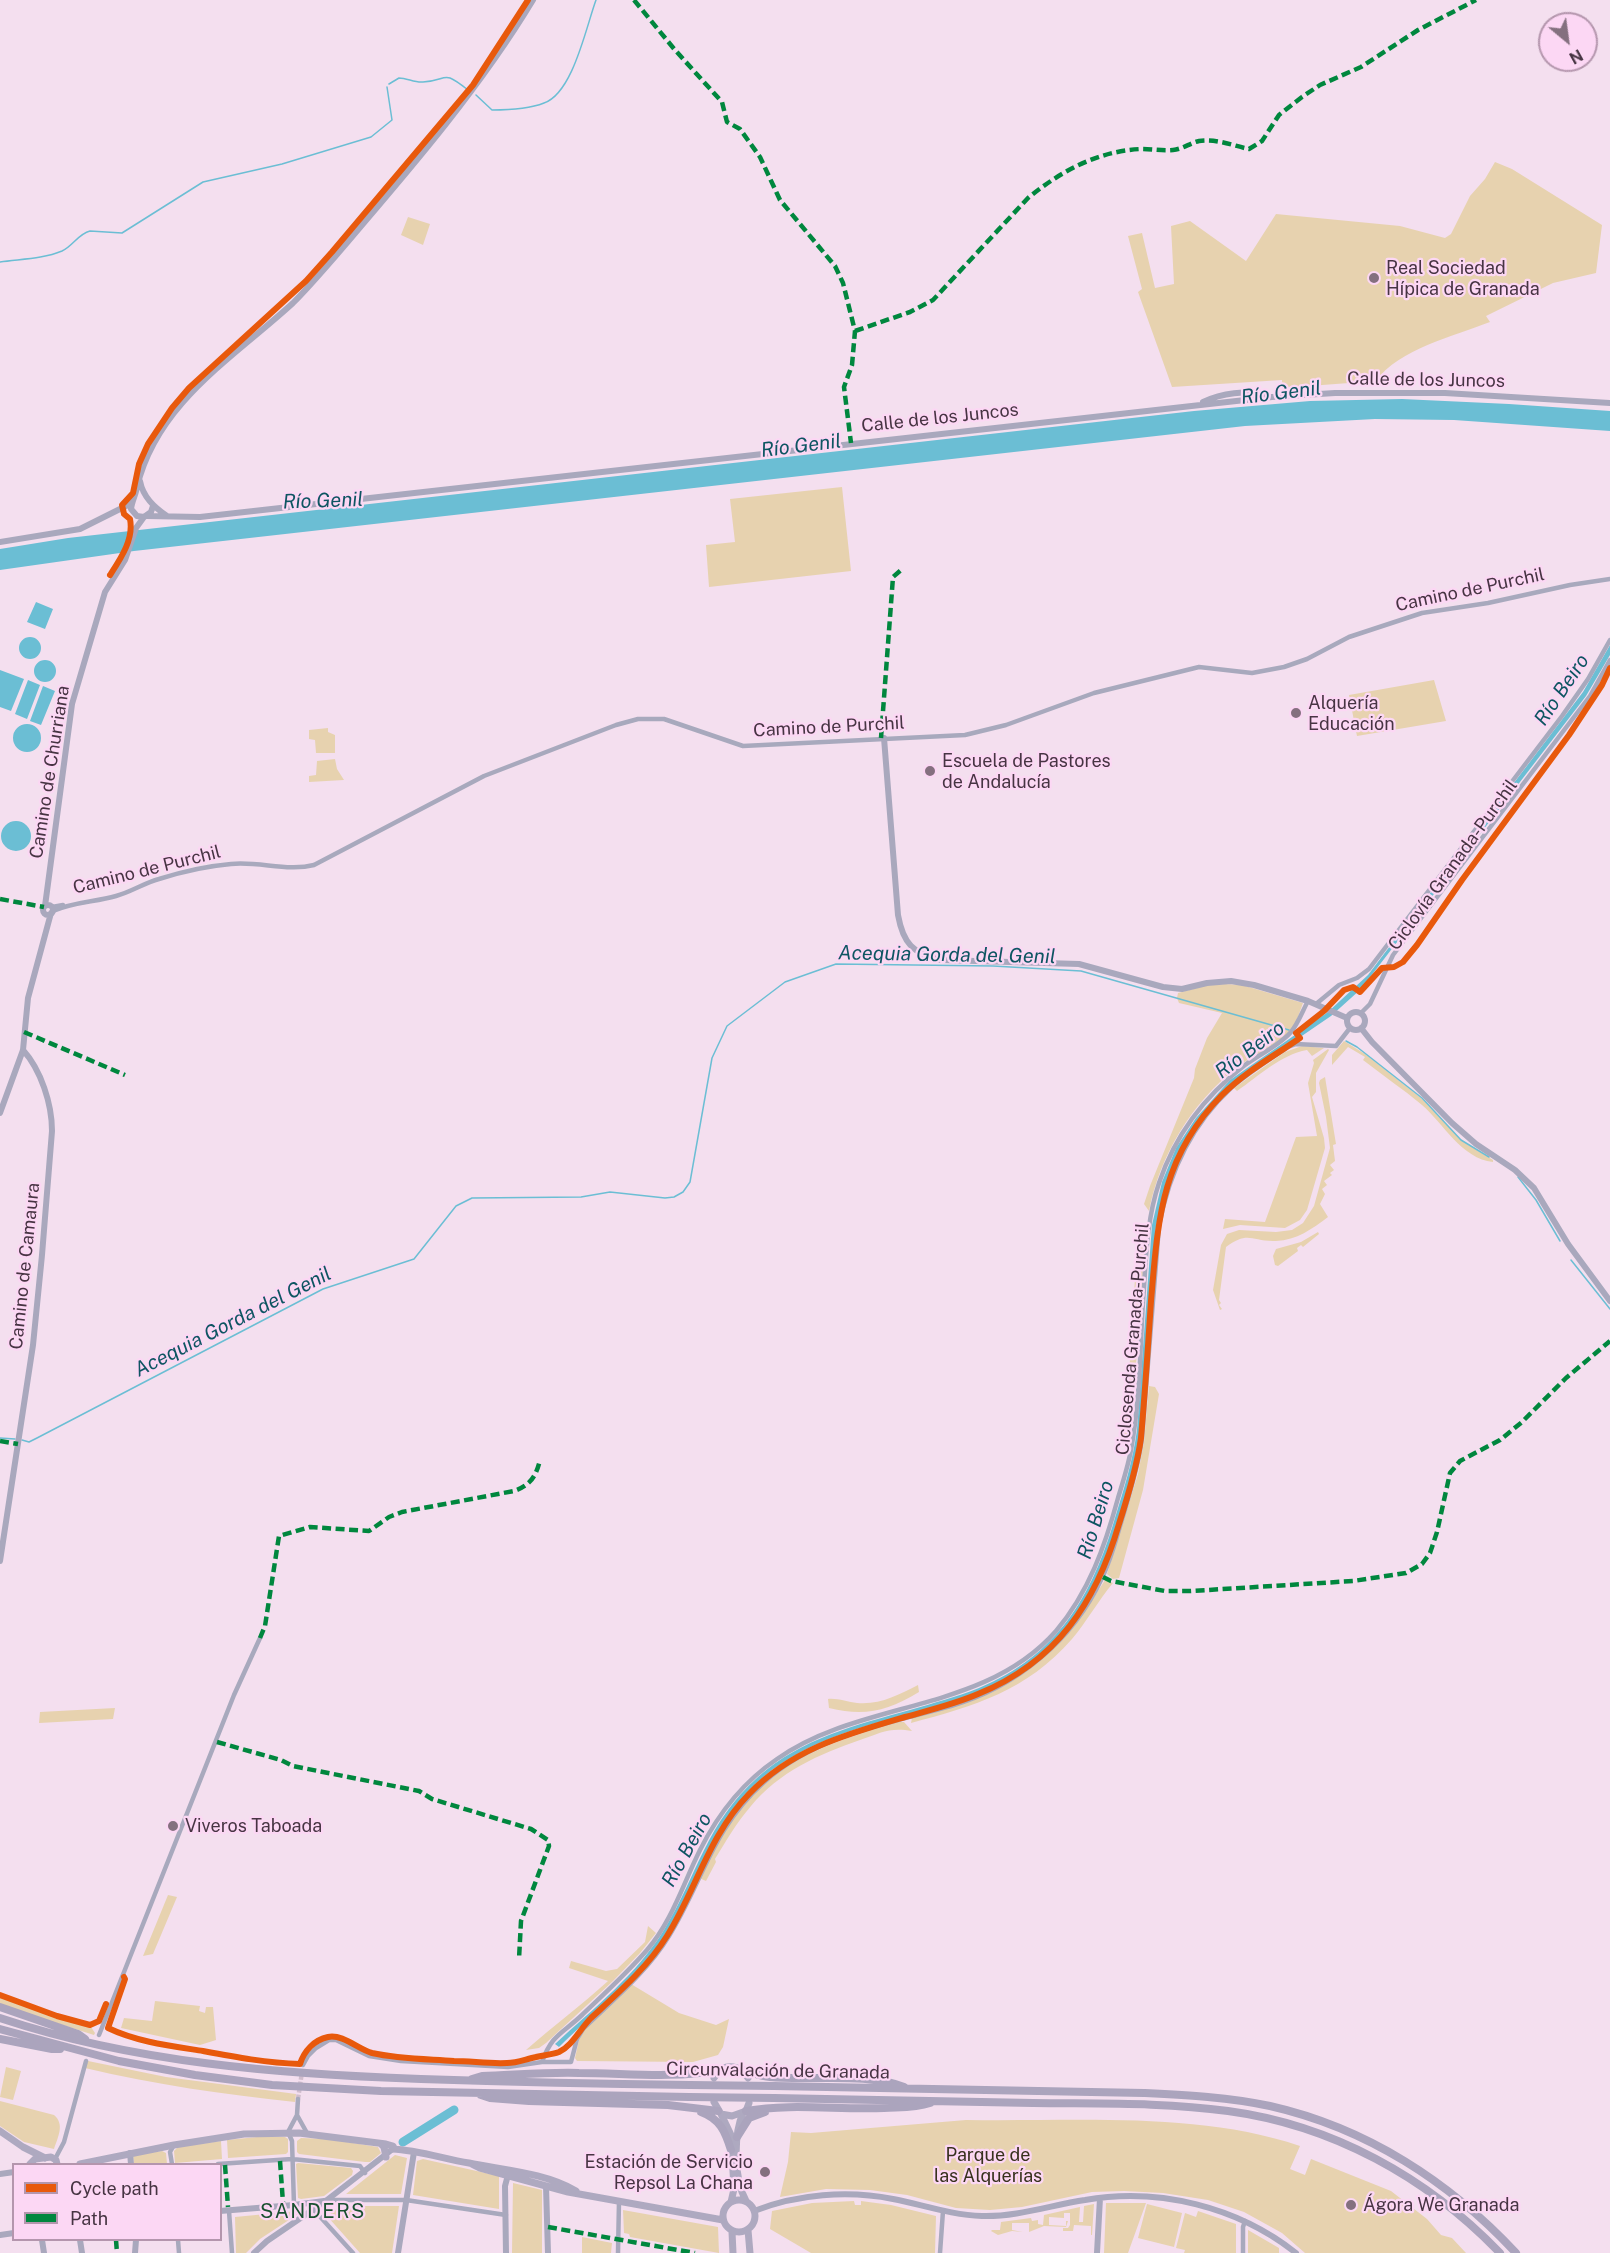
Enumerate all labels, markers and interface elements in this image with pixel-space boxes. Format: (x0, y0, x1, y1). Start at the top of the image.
north arrow (1538, 12, 1598, 72)
text: N (1566, 45, 1586, 68)
place label: Real Sociedad Hípica de Granada (1386, 257, 1540, 300)
marker: Real Sociedad Hípica de Granada (1367, 271, 1381, 285)
street label: Calle de los Juncos (1347, 368, 1505, 392)
water label: Río Genil (1240, 376, 1322, 410)
street label: Calle de los Juncos (860, 399, 1020, 437)
water label: Río Genil (760, 429, 842, 463)
water label: Río Genil (282, 488, 364, 514)
street label: Camino de Purchil (1394, 564, 1546, 616)
water label: Río Beiro (1530, 650, 1594, 730)
street label: Camino de Churriana (26, 684, 74, 860)
place label: Alquería Educación (1308, 692, 1395, 734)
marker: Alquería Educación (1289, 706, 1303, 720)
street label: Camino de Purchil (753, 712, 905, 742)
place label: Escuela de Pastores de Andalucía (942, 750, 1111, 792)
marker: Escuela de Pastores de Andalucía (923, 764, 937, 778)
street label: Ciclovía Granada-Purchil (1384, 775, 1522, 955)
street label: Camino de Purchil (71, 841, 223, 899)
water label: Acequia Gorda del Genil (838, 941, 1056, 969)
water label: Río Beiro (1211, 1016, 1289, 1084)
street label: Camino de Camaura (6, 1182, 44, 1350)
street label: Ciclosenda Granada-Purchil (1112, 1222, 1154, 1456)
water label: Acequia Gorda del Genil (131, 1262, 335, 1382)
water label: Río Beiro (1073, 1478, 1119, 1562)
water label: Río Beiro (657, 1809, 717, 1891)
place label: Viveros Taboada (185, 1815, 322, 1837)
marker: Viveros Taboada (166, 1819, 180, 1833)
street label: Circunvalación de Granada (666, 2058, 890, 2084)
park label: Parque de las Alquerías (934, 2144, 1042, 2186)
place label: Estación de Servicio Repsol La Chana (584, 2151, 753, 2194)
legend (12, 2163, 222, 2241)
marker: Estación de Servicio Repsol La Chana (758, 2165, 772, 2179)
text: Cycle path (70, 2178, 159, 2199)
place label: Ágora We Granada (1363, 2194, 1519, 2216)
marker: Ágora We Granada (1344, 2198, 1358, 2212)
district label: SANDERS (260, 2200, 366, 2224)
text: Path (70, 2208, 108, 2229)

